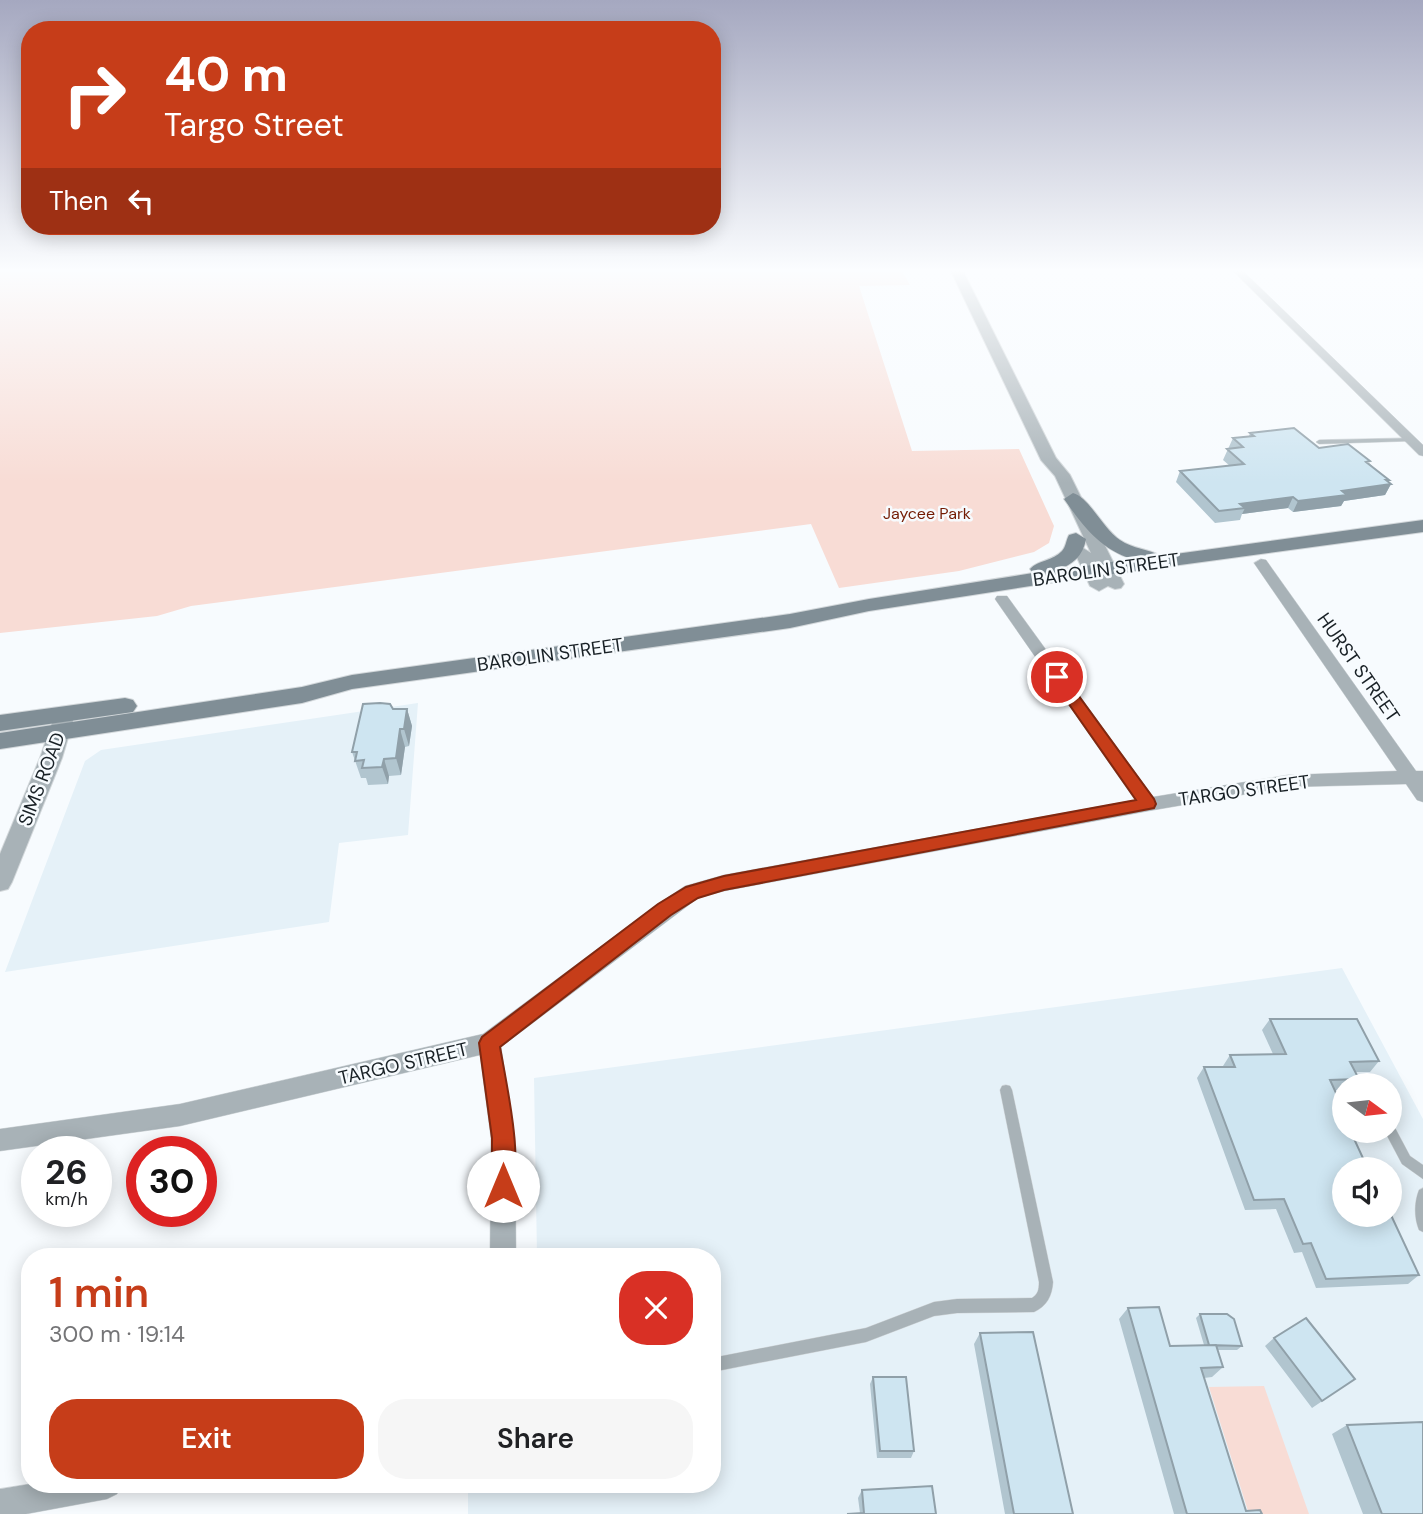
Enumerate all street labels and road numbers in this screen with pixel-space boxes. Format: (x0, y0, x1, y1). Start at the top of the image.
street label: BAROLIN STREET (1031, 547, 1181, 592)
street label: HURST STREET (1312, 608, 1406, 727)
street label: BAROLIN STREET (475, 632, 625, 677)
street label: SIMS ROAD (12, 729, 71, 830)
street label: TARGO STREET (1177, 769, 1311, 812)
street label: TARGO STREET (336, 1036, 471, 1091)

